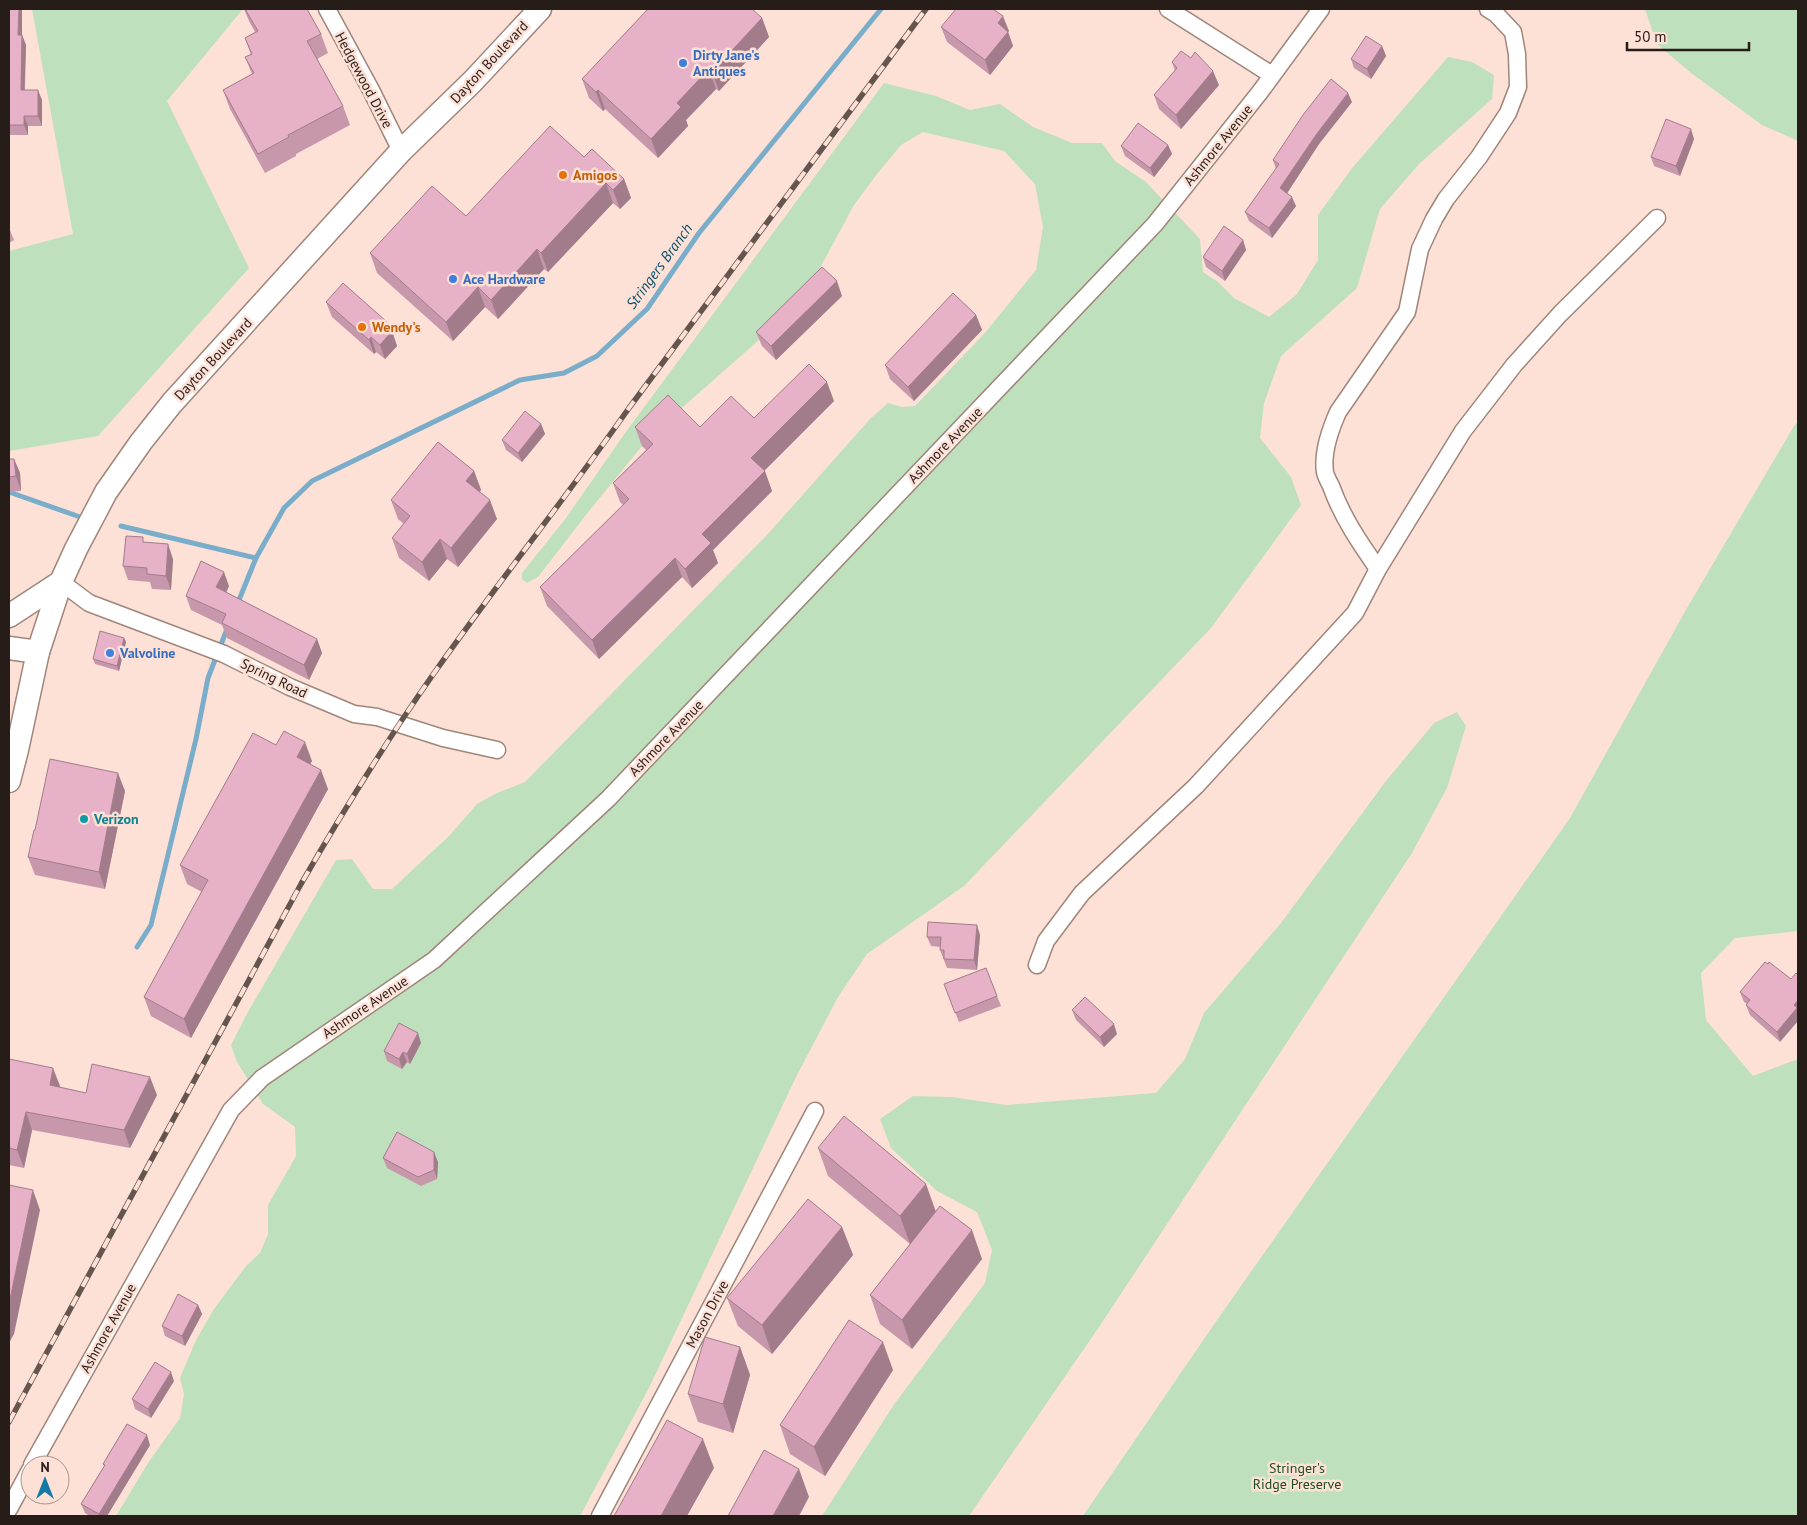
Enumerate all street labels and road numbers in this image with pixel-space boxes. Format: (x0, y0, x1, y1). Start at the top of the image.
street label: Dayton Boulevard (446, 17, 532, 107)
street label: Hedgewood Drive (331, 29, 397, 131)
street label: Ashmore Avenue (1180, 101, 1256, 189)
street label: Dayton Boulevard (170, 314, 256, 404)
street label: Ashmore Avenue (904, 403, 986, 487)
street label: Spring Road (238, 654, 310, 702)
street label: Ashmore Avenue (625, 696, 707, 780)
street label: Ashmore Avenue (319, 972, 411, 1042)
street label: Mason Drive (682, 1277, 732, 1351)
street label: Ashmore Avenue (76, 1280, 140, 1376)

